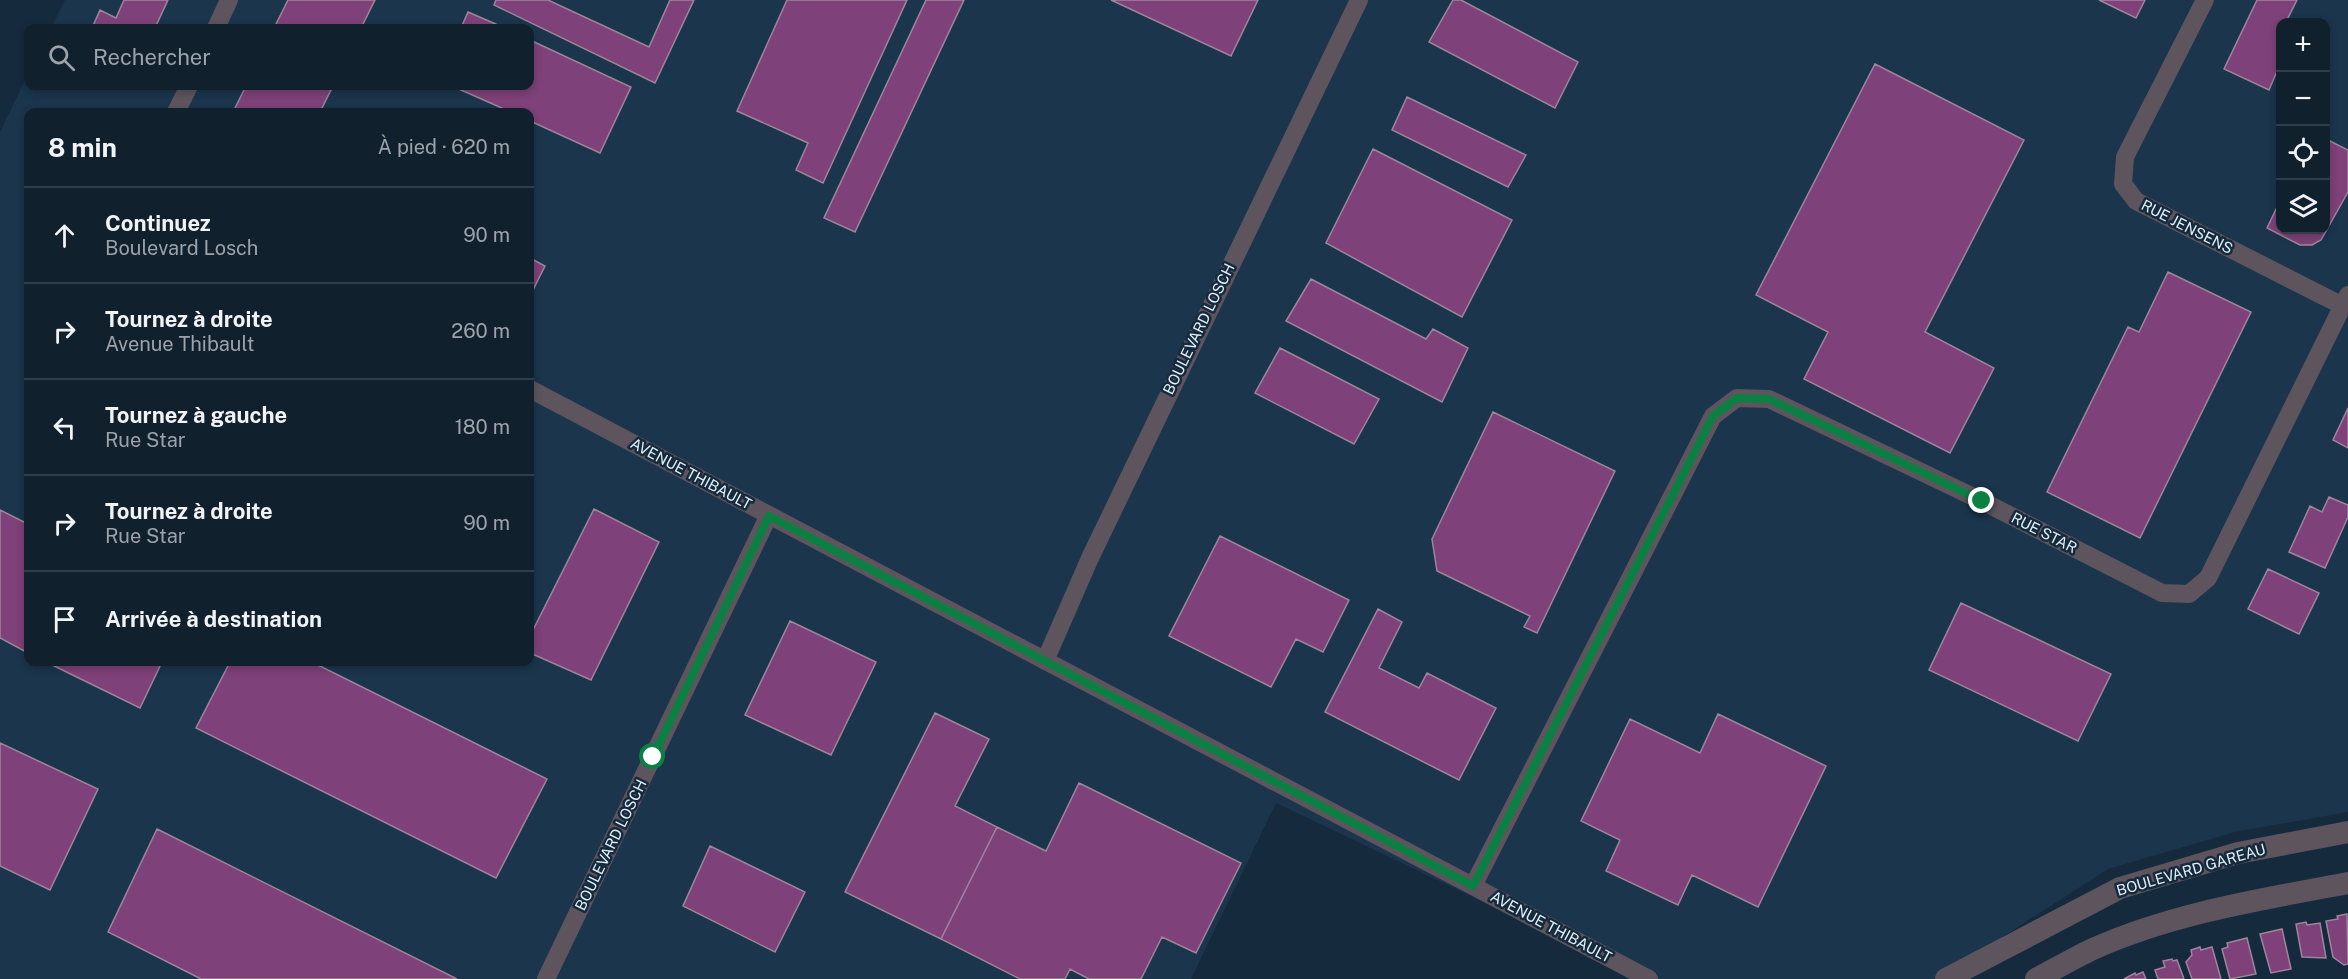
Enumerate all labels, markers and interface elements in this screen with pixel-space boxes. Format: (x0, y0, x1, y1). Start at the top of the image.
map controls (2276, 18, 2330, 234)
button: + (2276, 18, 2330, 72)
search box (24, 24, 534, 90)
icon: search (45, 41, 78, 74)
text: Rechercher (93, 44, 211, 70)
button: − (2276, 72, 2330, 126)
button: locate (2276, 126, 2330, 180)
text: 8 min (48, 132, 117, 163)
text: À pied · 620 m (378, 135, 510, 159)
button: layers (2276, 180, 2330, 234)
street label: RUE JENSENS (2139, 196, 2236, 257)
text: Continuez (105, 210, 211, 236)
icon: ahead (48, 219, 81, 252)
text: 90 m (463, 223, 510, 247)
text: Boulevard Losch (105, 236, 258, 260)
street label: BOULEVARD LOSCH (1159, 261, 1238, 397)
text: Tournez à droite (105, 306, 273, 332)
icon: right (48, 315, 81, 348)
text: 260 m (451, 319, 510, 343)
text: Avenue Thibault (105, 332, 255, 356)
text: Tournez à gauche (105, 402, 287, 428)
icon: left (48, 411, 81, 444)
text: 180 m (455, 415, 510, 439)
text: Rue Star (105, 428, 186, 452)
street label: AVENUE THIBAULT (628, 434, 755, 513)
route end (1968, 487, 1994, 513)
text: Tournez à droite (105, 498, 273, 524)
icon: right (48, 507, 81, 540)
street label: RUE STAR (2009, 509, 2080, 556)
text: 90 m (463, 511, 510, 535)
text: Rue Star (105, 524, 186, 548)
icon: arrive (48, 603, 81, 636)
text: Arrivée à destination (105, 606, 322, 632)
route start (639, 743, 665, 769)
street label: BOULEVARD LOSCH (571, 777, 650, 913)
street label: BOULEVARD GAREAU (2114, 840, 2267, 899)
street label: AVENUE THIBAULT (1488, 887, 1615, 966)

